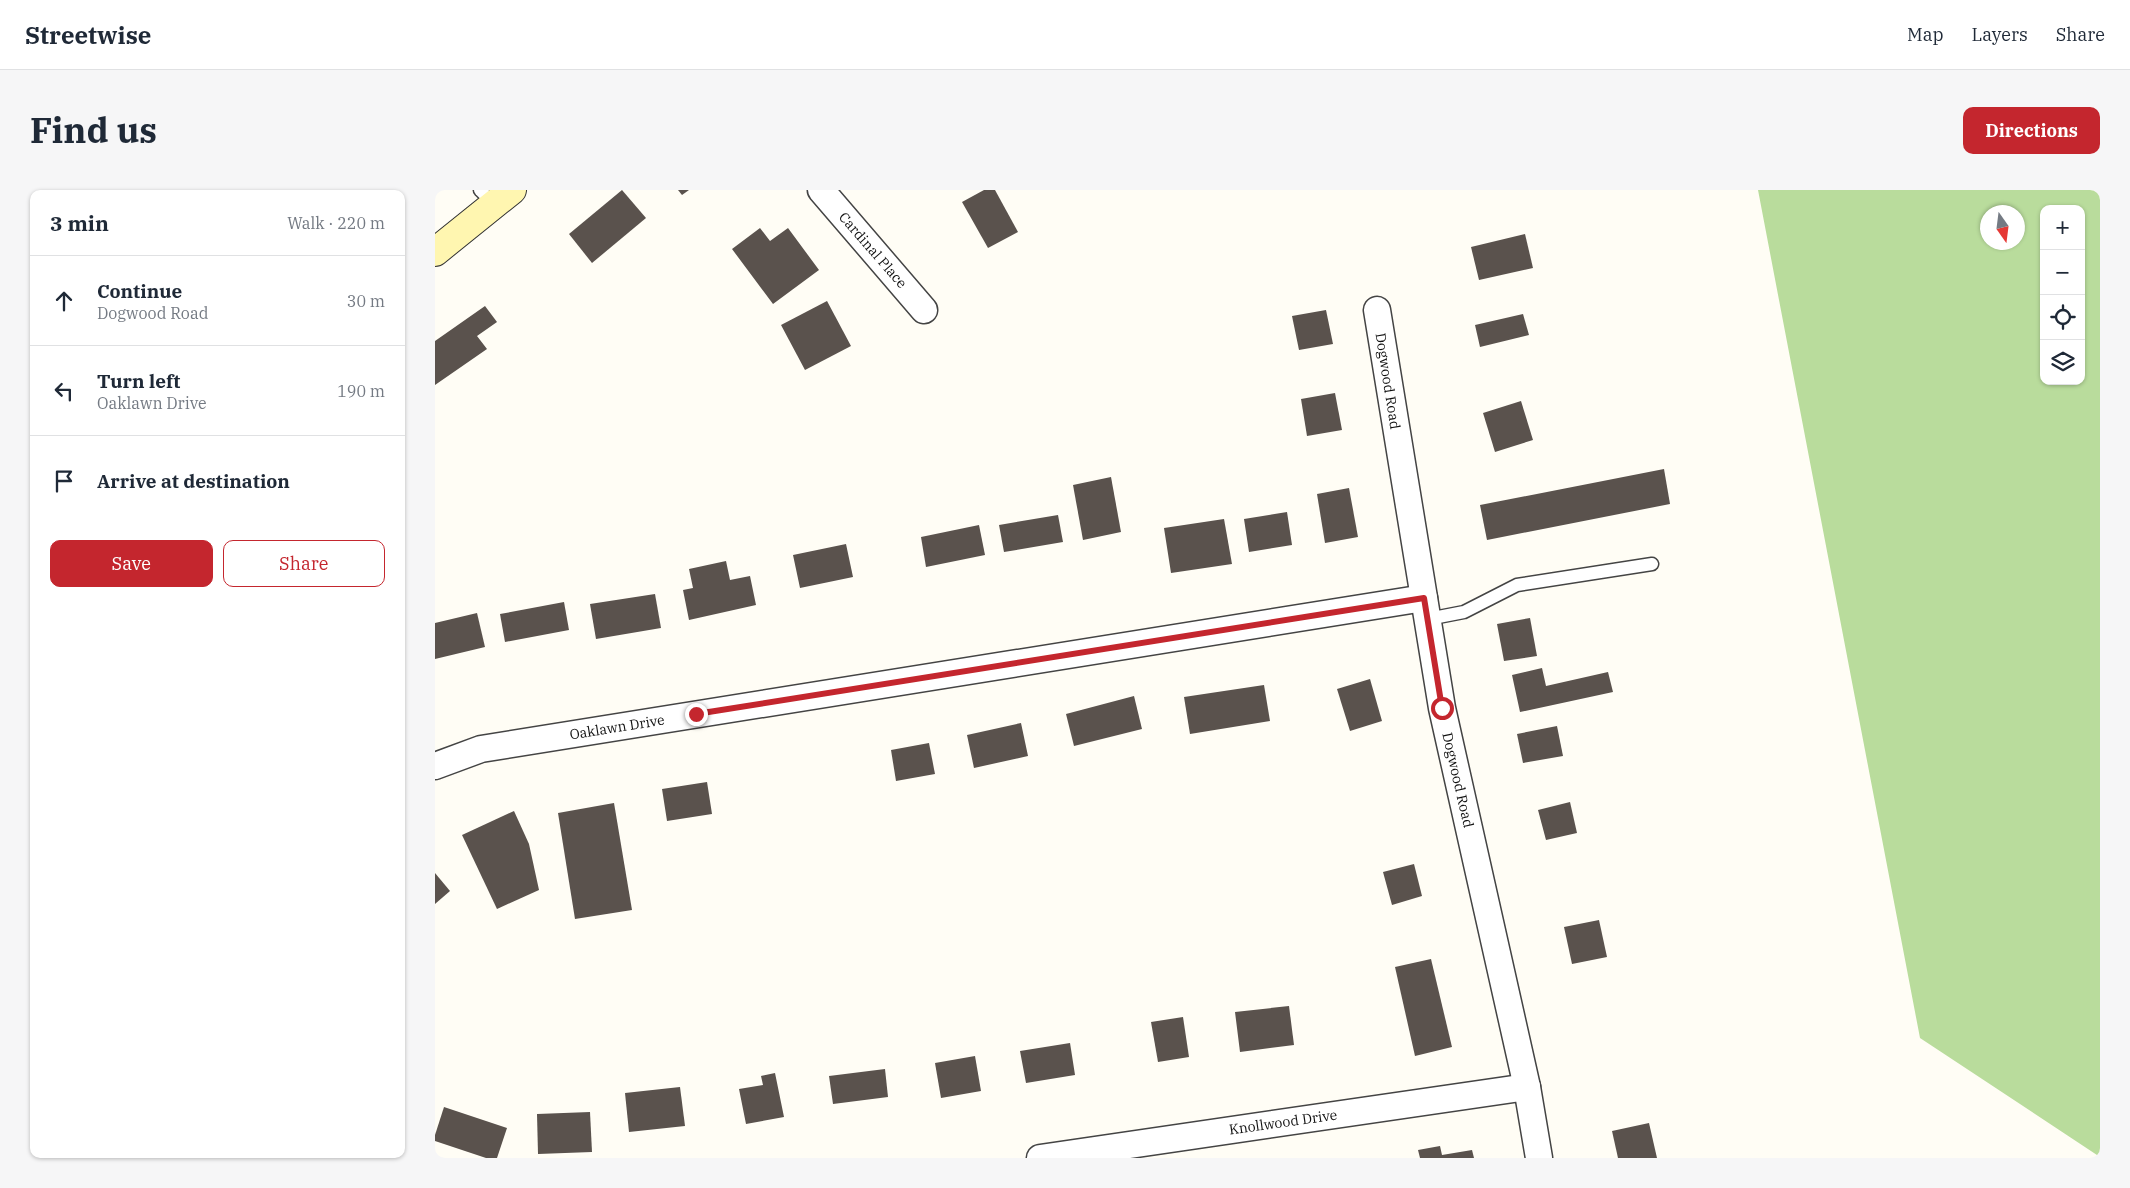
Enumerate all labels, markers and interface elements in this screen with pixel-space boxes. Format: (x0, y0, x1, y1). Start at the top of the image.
text: Streetwise (25, 19, 151, 51)
text: Map (1907, 23, 1944, 46)
text: Layers (1972, 23, 2028, 46)
text: Share (2056, 23, 2105, 46)
text: Find us (30, 107, 157, 153)
button: Directions (1963, 107, 2100, 154)
north arrow (1980, 205, 2025, 250)
map controls (2040, 205, 2085, 385)
button: + (2040, 205, 2085, 250)
street label: Cardinal Place (835, 208, 911, 292)
text: 3 min (50, 209, 109, 237)
text: Walk · 220 m (287, 213, 385, 233)
button: − (2040, 250, 2085, 295)
text: Continue (97, 279, 182, 303)
icon: ahead (50, 287, 78, 315)
text: 30 m (347, 291, 385, 311)
button: locate (2040, 295, 2085, 340)
text: Dogwood Road (97, 303, 208, 323)
street label: Dogwood Road (1371, 331, 1405, 431)
button: layers (2040, 340, 2085, 385)
text: Turn left (97, 369, 180, 393)
icon: left (50, 377, 78, 405)
text: 190 m (337, 381, 385, 401)
text: Oaklawn Drive (97, 393, 207, 413)
icon: arrive (50, 467, 78, 495)
text: Arrive at destination (97, 469, 290, 493)
button: Save (50, 540, 213, 587)
button: Share (223, 540, 385, 587)
route start (1431, 697, 1454, 720)
route end (685, 703, 708, 726)
street label: Oaklawn Drive (568, 711, 666, 743)
street label: Dogwood Road (1438, 730, 1478, 830)
street label: Knollwood Drive (1228, 1106, 1338, 1138)

